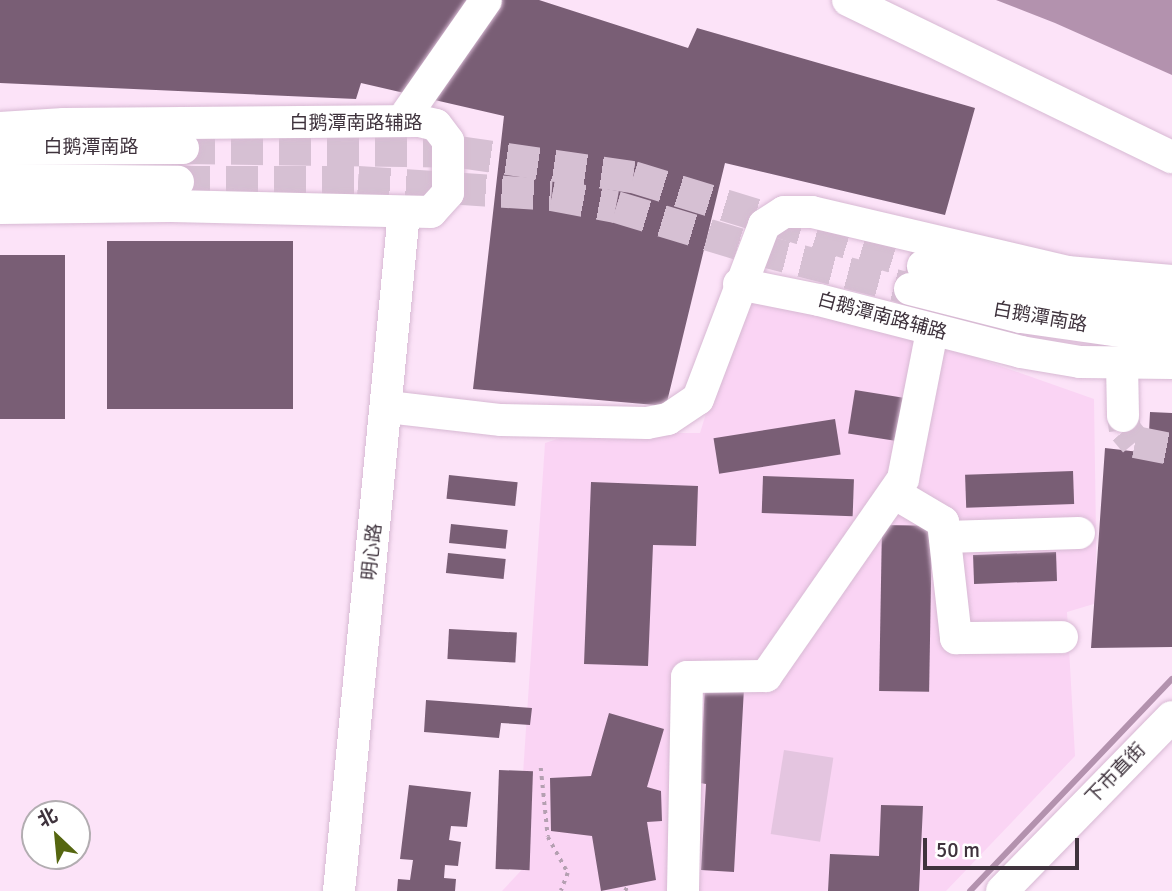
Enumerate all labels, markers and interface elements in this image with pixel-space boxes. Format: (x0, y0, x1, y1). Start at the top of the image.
street label: 白鹅潭南路辅路 (290, 113, 422, 135)
street label: 白鹅潭南路 (44, 137, 138, 159)
street label: 白鹅潭南路辅路 (815, 289, 949, 345)
street label: 白鹅潭南路 (991, 299, 1089, 337)
street label: 明心路 (359, 522, 387, 582)
street label: 下市直街 (1081, 739, 1151, 809)
north arrow (21, 800, 91, 870)
text: 北 (34, 803, 61, 833)
scale bar (927, 824, 1083, 868)
text: 50 m (936, 837, 980, 863)

